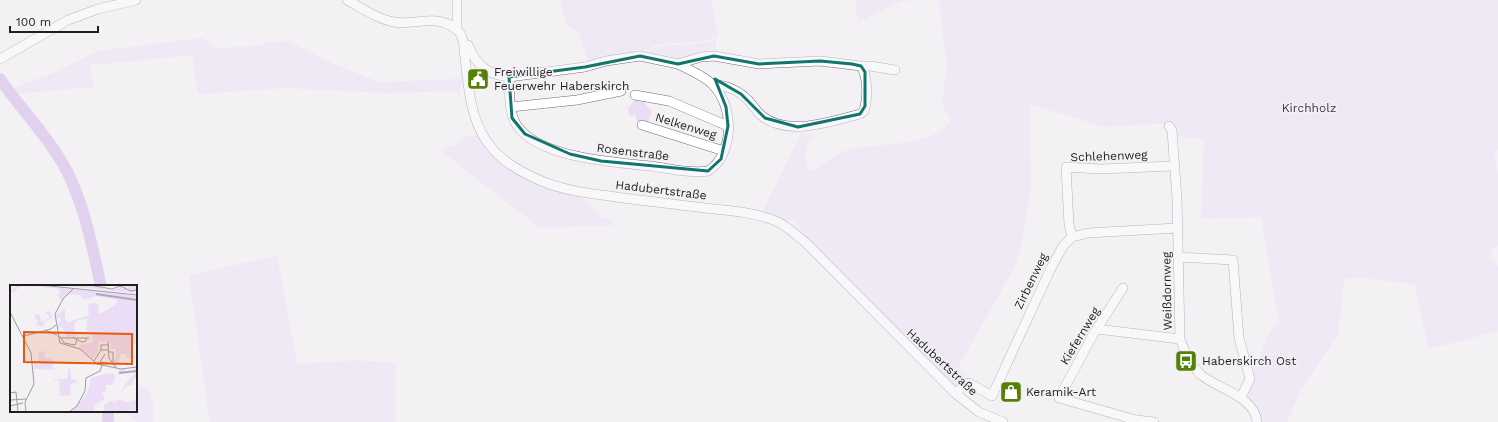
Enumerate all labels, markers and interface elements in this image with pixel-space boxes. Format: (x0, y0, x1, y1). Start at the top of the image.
scale bar (10, 8, 98, 34)
text: 100 m (16, 15, 51, 29)
place label: Freiwillige Feuerwehr Haberskirch (494, 65, 630, 93)
public building icon: Freiwillige Feuerwehr Haberskirch (465, 66, 491, 92)
park label: Kirchholz (1282, 101, 1336, 115)
street label: Nelkenweg (654, 110, 719, 142)
street label: Rosenstraße (596, 141, 670, 163)
street label: Schlehenweg (1070, 148, 1148, 164)
street label: Hadubertstraße (615, 177, 707, 203)
street label: Zirbenweg (1011, 250, 1051, 311)
street label: Weißdornweg (1159, 251, 1175, 330)
inset map (10, 285, 137, 412)
street label: Kiefernweg (1057, 304, 1103, 367)
street label: Hadubertstraße (904, 326, 980, 398)
bus stop icon: Haberskirch Ost (1173, 348, 1199, 374)
place label: Haberskirch Ost (1202, 354, 1296, 368)
shop icon: Keramik-Art (998, 379, 1024, 405)
place label: Keramik-Art (1026, 385, 1096, 399)

